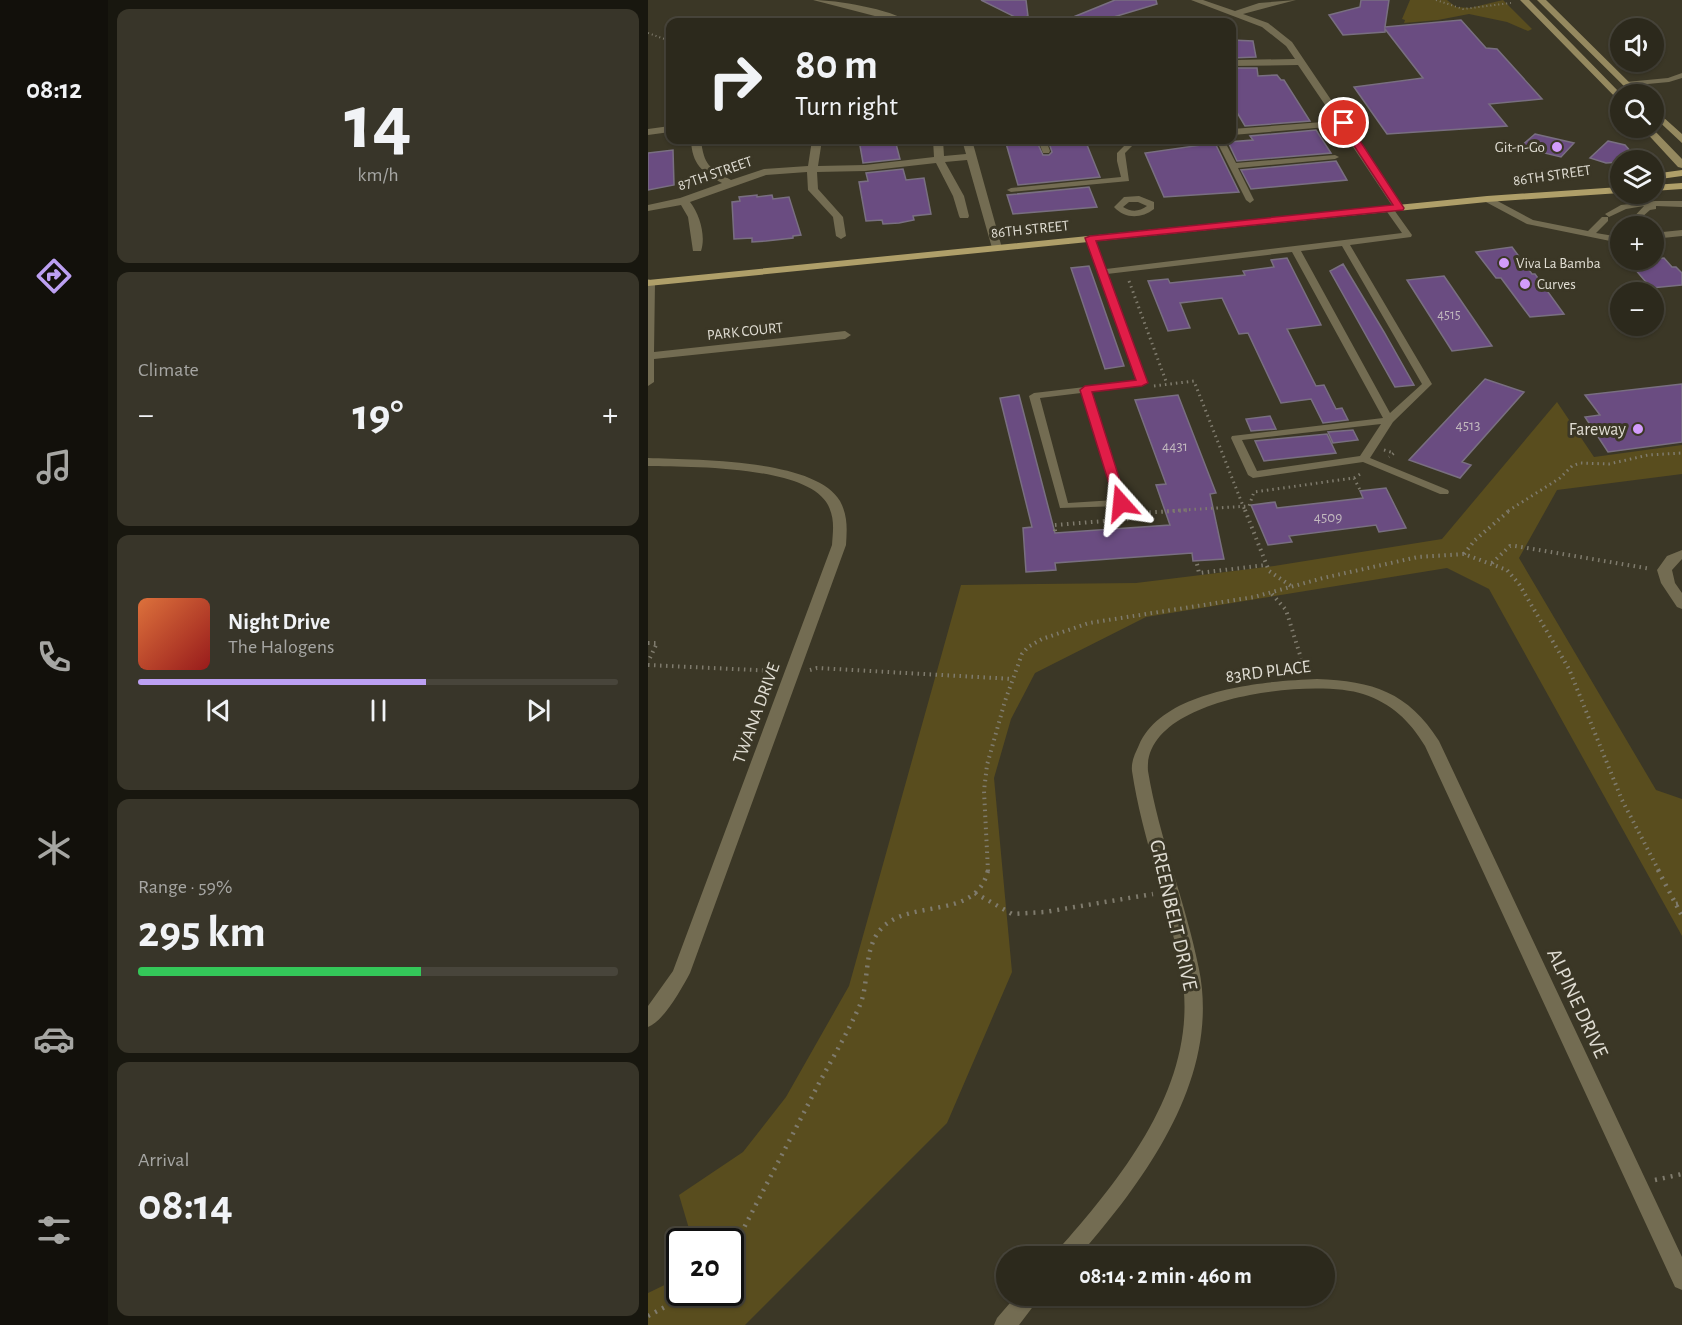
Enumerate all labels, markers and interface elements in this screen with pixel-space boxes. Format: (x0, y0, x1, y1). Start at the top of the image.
map controls (1610, 18, 1664, 336)
button: sound (1610, 18, 1664, 72)
icon: right (696, 42, 774, 120)
text: 80 m (795, 44, 878, 86)
text: 08:12 (26, 76, 82, 103)
button: search (1610, 84, 1664, 138)
text: 14 (344, 85, 412, 163)
text: Turn right (795, 93, 898, 120)
pin (1318, 97, 1369, 148)
icon: arrive (1327, 106, 1360, 139)
place label: Git-n-Go (1495, 140, 1545, 155)
marker: Git-n-Go (1550, 140, 1564, 154)
button: layers (1610, 150, 1664, 204)
street label: 87TH STREET (676, 154, 755, 193)
street label: 86TH STREET (1512, 163, 1593, 188)
text: km/h (357, 165, 399, 185)
button: + (1610, 216, 1664, 270)
street label: 86TH STREET (990, 218, 1071, 241)
icon: directions (33, 255, 75, 297)
marker: Viva La Bamba (1497, 256, 1511, 270)
place label: Viva La Bamba (1516, 256, 1601, 271)
marker: Curves (1518, 277, 1532, 291)
place label: Curves (1537, 277, 1576, 292)
button: − (1610, 282, 1664, 336)
house number: 4515 (1437, 308, 1461, 322)
street label: PARK COURT (706, 320, 785, 343)
text: Climate (138, 360, 199, 380)
text: 19° (352, 393, 404, 438)
text: − (138, 399, 154, 432)
text: + (602, 399, 618, 432)
house number: 4513 (1456, 418, 1480, 433)
place label: Fareway (1569, 421, 1626, 439)
marker: Fareway (1631, 422, 1645, 436)
house number: 4431 (1162, 439, 1188, 454)
icon: music (33, 446, 75, 488)
position arrow (1089, 471, 1153, 535)
house number: 4509 (1314, 510, 1342, 525)
text: Night Drive (228, 611, 330, 633)
icon: phone (33, 636, 75, 678)
text: The Halogens (228, 637, 334, 657)
street label: 83RD PLACE (1225, 658, 1312, 686)
street label: TWANA DRIVE (730, 660, 784, 766)
icon: previous (202, 694, 235, 727)
icon: pause (362, 694, 395, 727)
icon: next (522, 694, 555, 727)
icon: climate (33, 827, 75, 869)
street label: GREENBELT DRIVE (1146, 838, 1201, 993)
text: Range · 59% (138, 877, 232, 897)
text: 295 km (138, 910, 266, 955)
street label: ALPINE DRIVE (1543, 945, 1612, 1061)
icon: car (33, 1018, 75, 1060)
text: Arrival (138, 1150, 189, 1170)
text: 08:14 (138, 1183, 233, 1228)
icon: filters (33, 1209, 75, 1251)
speed limit sign: 20 (666, 1228, 744, 1306)
text: 08:14 · 2 min · 460 m (1079, 1265, 1252, 1287)

